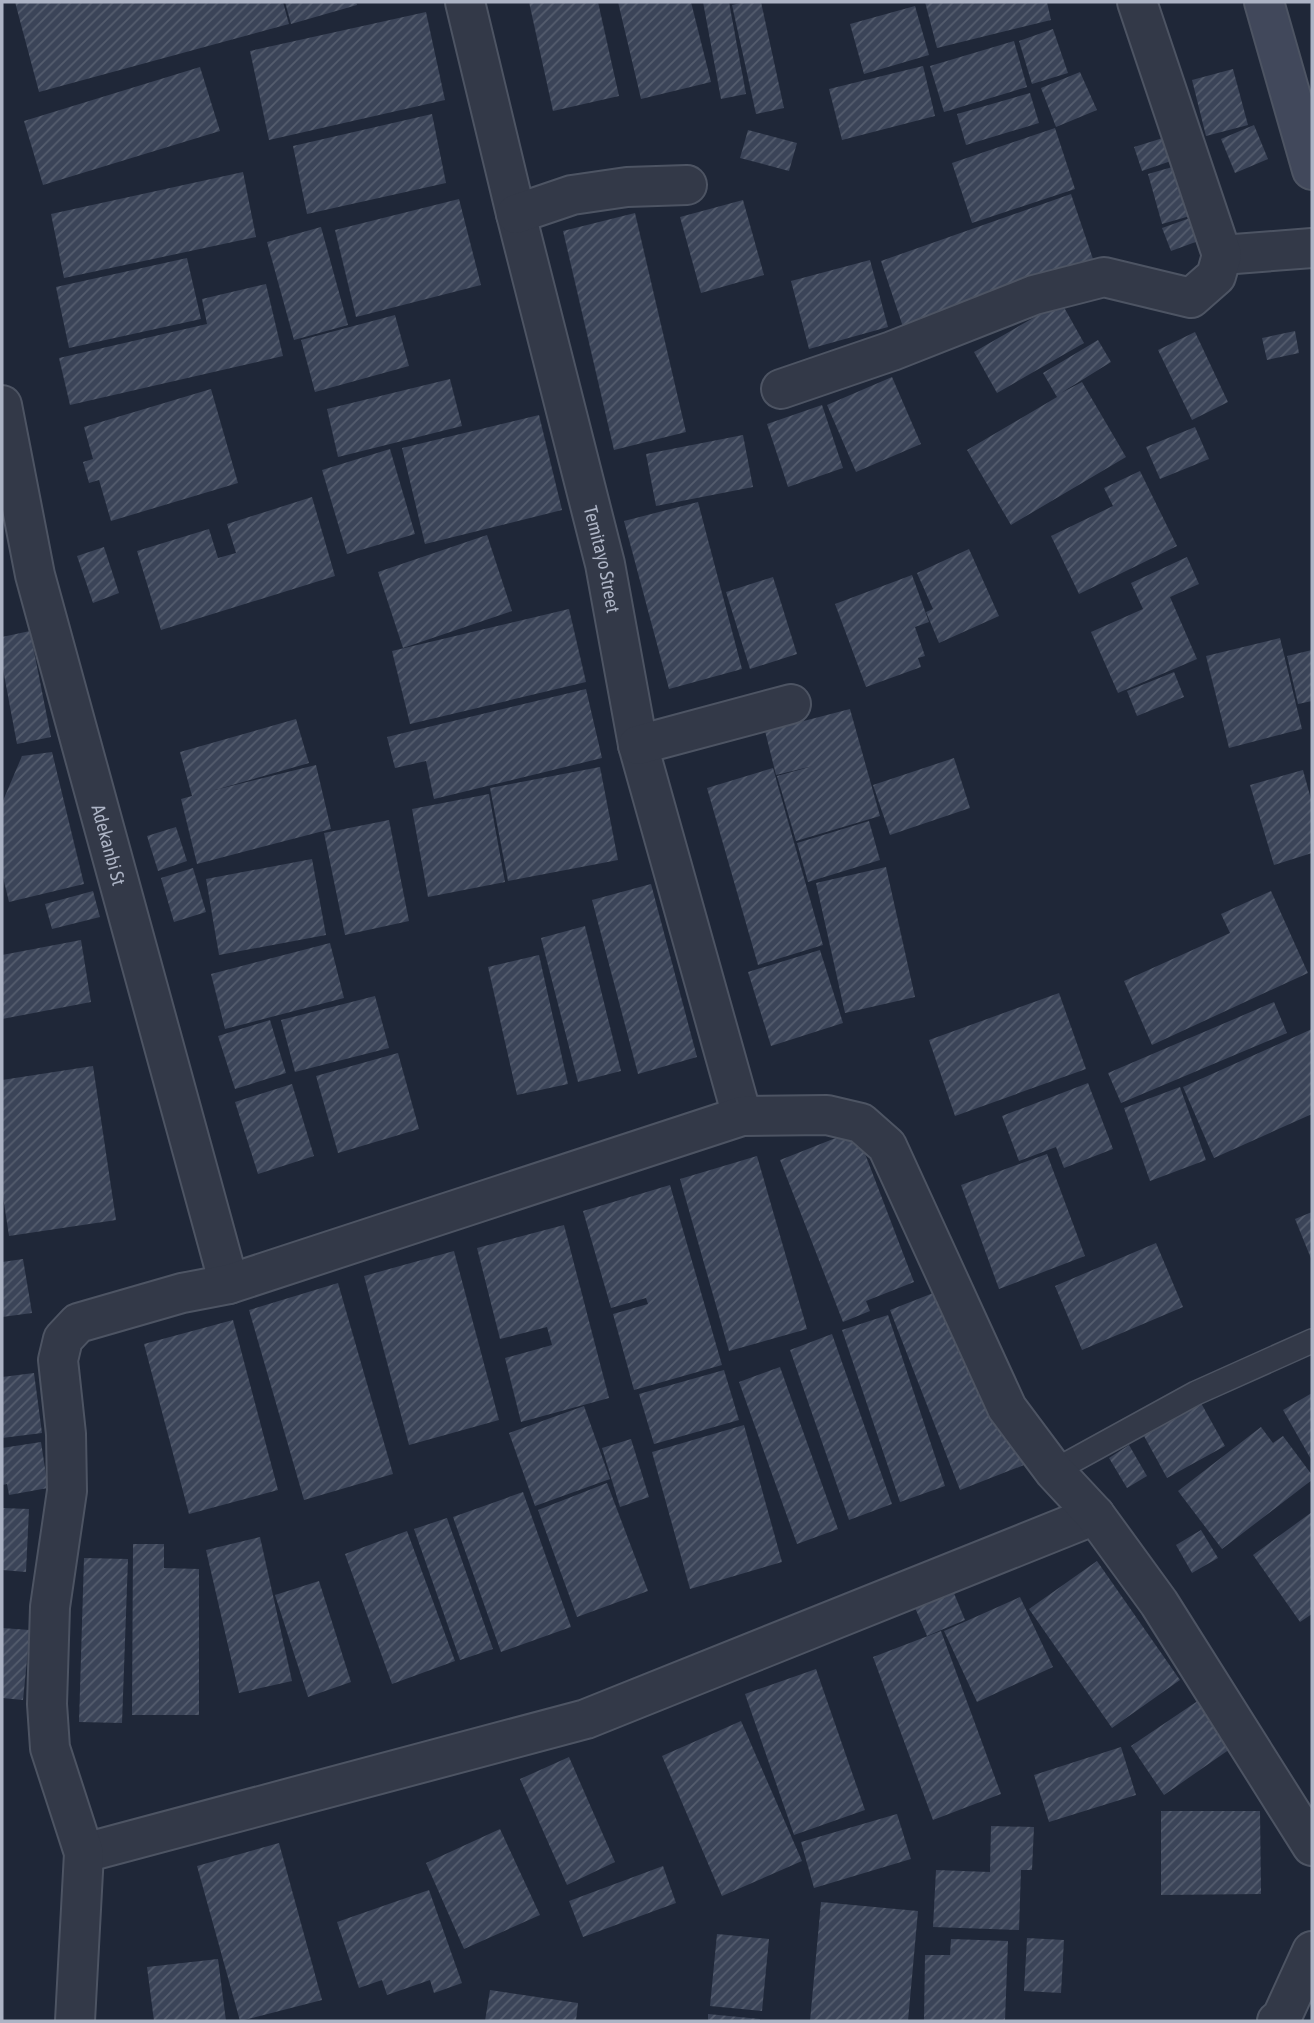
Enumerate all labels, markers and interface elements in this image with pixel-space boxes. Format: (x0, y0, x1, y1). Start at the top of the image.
street label: Temitayo Street (580, 503, 625, 615)
street label: Adekanbi St (87, 802, 130, 888)

